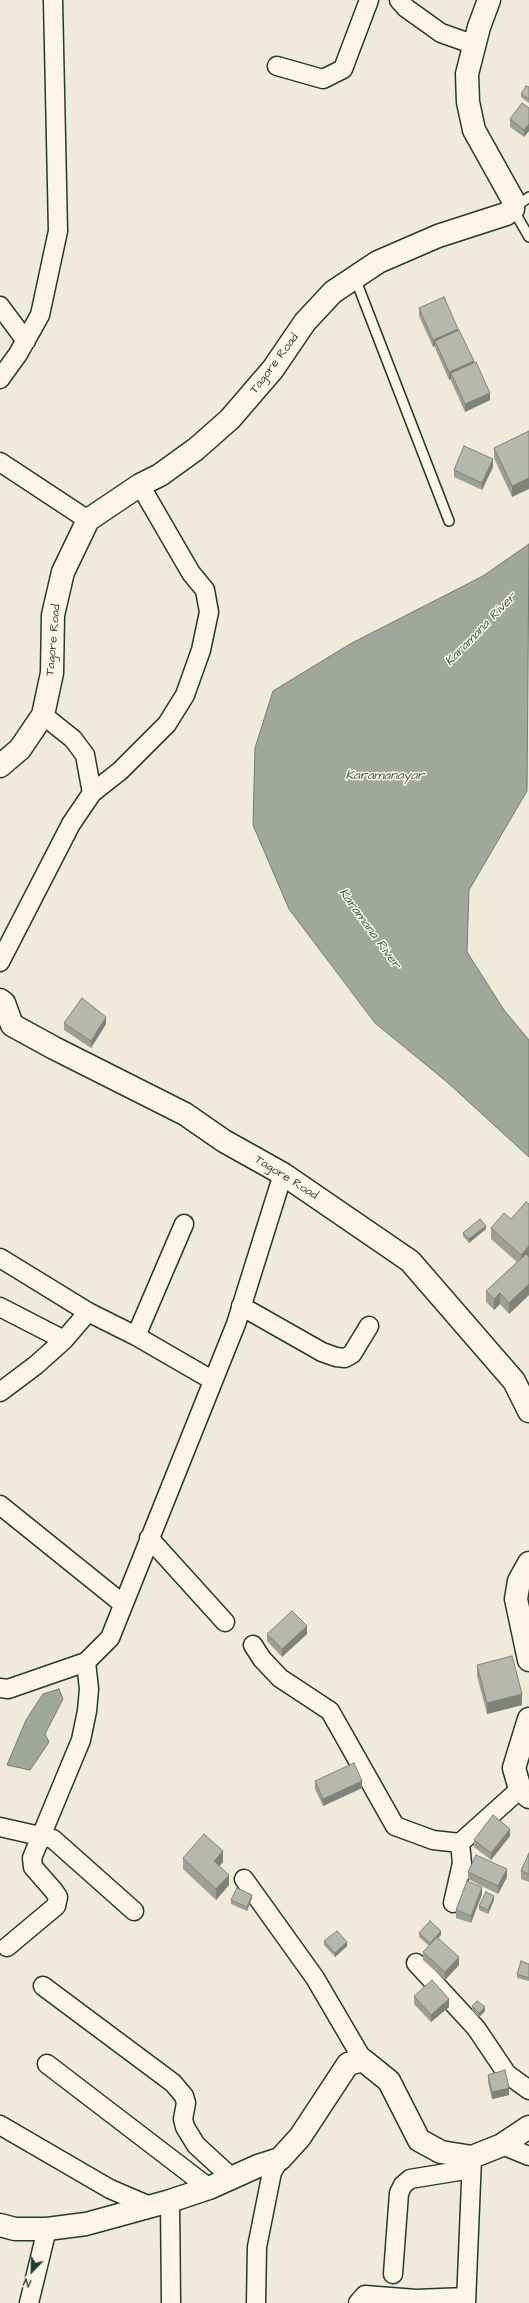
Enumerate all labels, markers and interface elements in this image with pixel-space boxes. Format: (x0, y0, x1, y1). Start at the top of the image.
street label: Tagore Road (248, 331, 302, 397)
water label: Karamana River (442, 590, 520, 670)
street label: Tagore Road (44, 604, 64, 676)
water label: Karamanayar (345, 768, 425, 784)
water label: Karamana River (335, 886, 403, 972)
street label: Tagore Road (252, 1153, 320, 1203)
north arrow (12, 2251, 52, 2291)
text: N (21, 2274, 33, 2291)

